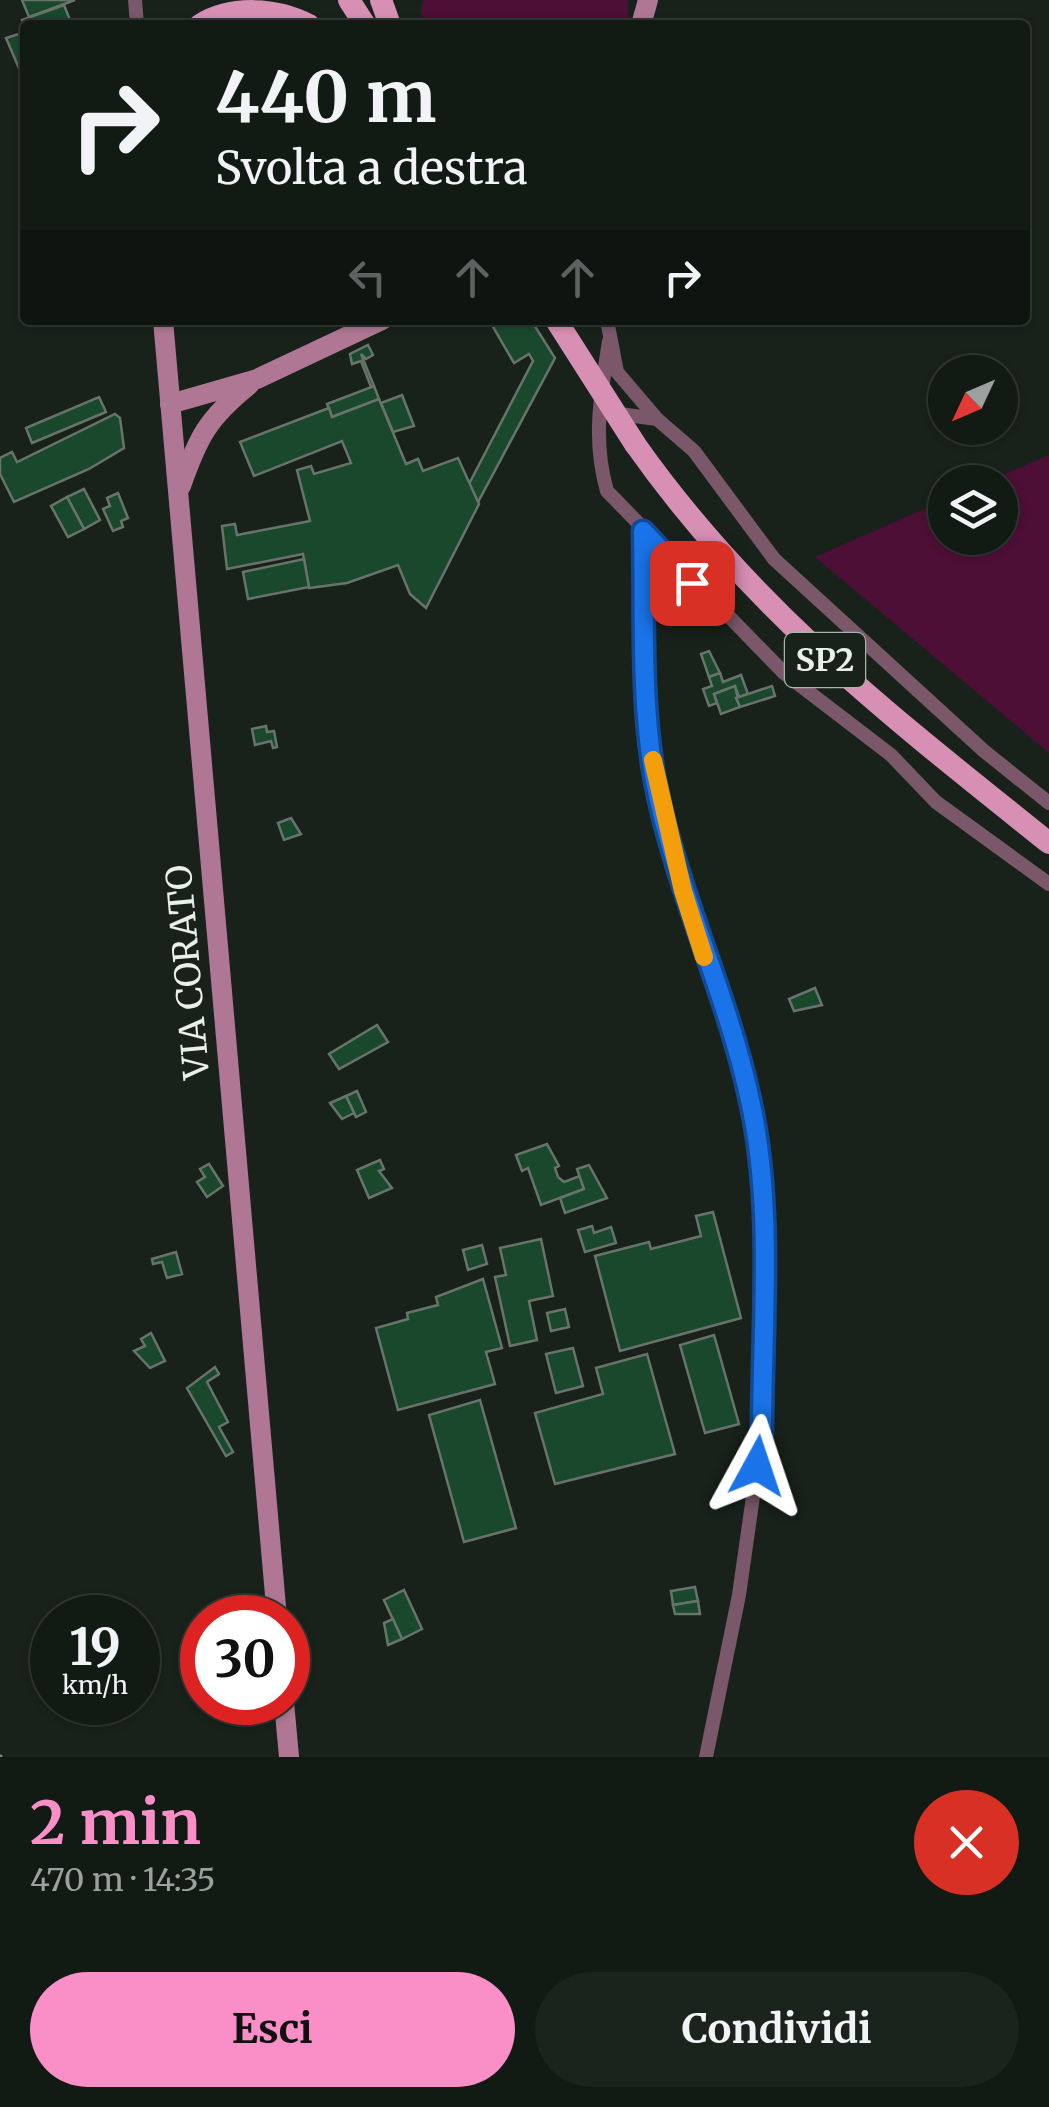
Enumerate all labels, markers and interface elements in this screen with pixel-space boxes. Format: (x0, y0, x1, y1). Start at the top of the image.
text: 440 m (215, 53, 436, 141)
icon: right (50, 60, 180, 190)
text: Svolta a destra (215, 140, 528, 196)
icon: left (340, 250, 395, 305)
icon: ahead (445, 250, 500, 305)
icon: ahead (550, 250, 605, 305)
icon: right (655, 250, 710, 305)
north arrow (928, 355, 1018, 445)
map controls (928, 355, 1018, 555)
button: layers (928, 465, 1018, 555)
pin (650, 541, 735, 626)
icon: arrive (665, 556, 720, 611)
road number: SP2 (785, 633, 865, 687)
street label: VIA CORATO (157, 863, 219, 1082)
position arrow (705, 1414, 809, 1518)
speed limit sign: 30 (180, 1595, 310, 1725)
text: 19 (69, 1616, 121, 1679)
text: km/h (62, 1669, 128, 1701)
text: 2 min (30, 1785, 201, 1860)
button: close (914, 1790, 1019, 1895)
text: 470 m · 14:35 (30, 1860, 215, 1900)
button: Esci (30, 1972, 515, 2087)
button: Condividi (535, 1972, 1019, 2087)

